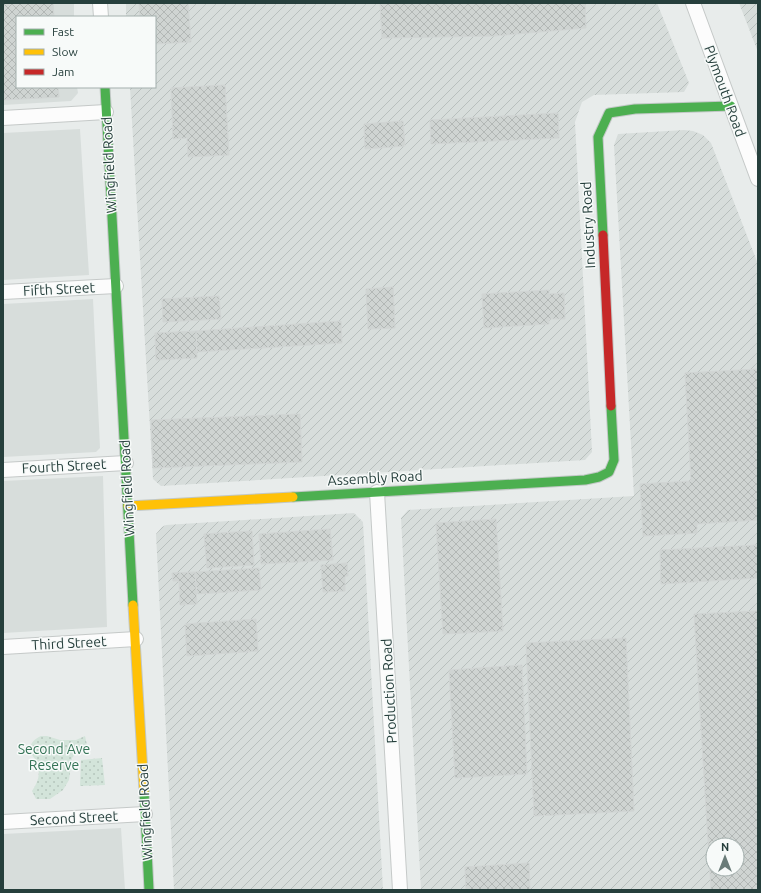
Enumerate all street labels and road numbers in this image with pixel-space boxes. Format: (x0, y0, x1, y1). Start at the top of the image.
street label: Plymouth Road (701, 43, 749, 139)
street label: Wingfield Road (98, 116, 120, 214)
street label: Industry Road (578, 181, 598, 269)
street label: Fifth Street (23, 279, 96, 299)
street label: Wingfield Road (116, 439, 138, 537)
street label: Fourth Street (21, 456, 107, 476)
street label: Assembly Road (327, 468, 423, 488)
street label: Third Street (31, 633, 107, 653)
street label: Production Road (378, 638, 400, 744)
street label: Wingfield Road (134, 763, 156, 861)
street label: Second Street (30, 808, 119, 828)

